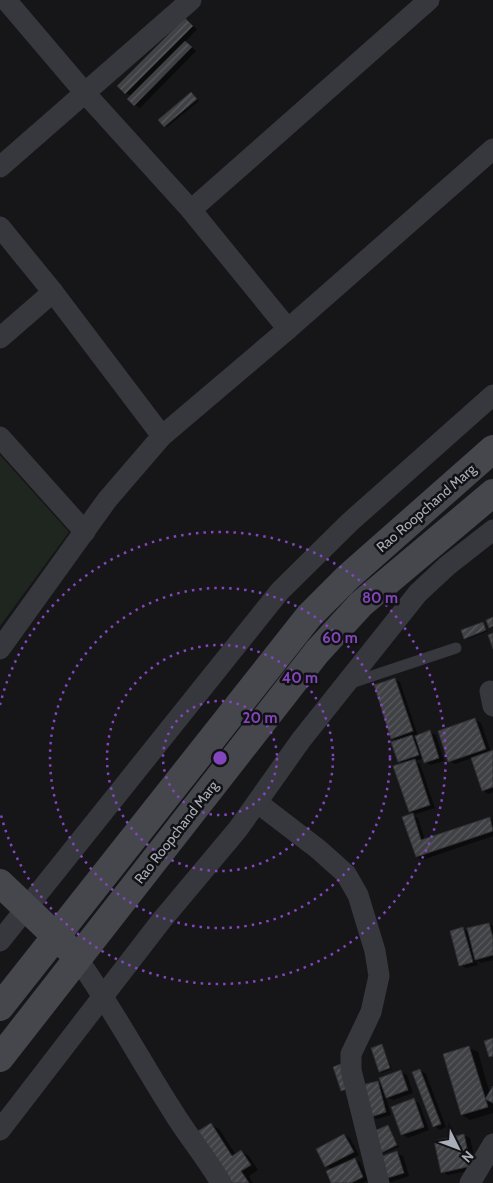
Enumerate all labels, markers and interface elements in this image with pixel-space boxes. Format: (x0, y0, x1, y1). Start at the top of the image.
street label: Rao Roopchand Marg (373, 459, 480, 556)
text: 80 m (362, 589, 398, 607)
text: 60 m (322, 629, 358, 647)
text: 40 m (282, 669, 318, 687)
text: 20 m (243, 709, 277, 727)
centre of rings (211, 749, 229, 767)
street label: Rao Roopchand Marg (130, 776, 223, 887)
north arrow (433, 1123, 483, 1173)
text: N (458, 1147, 478, 1166)

